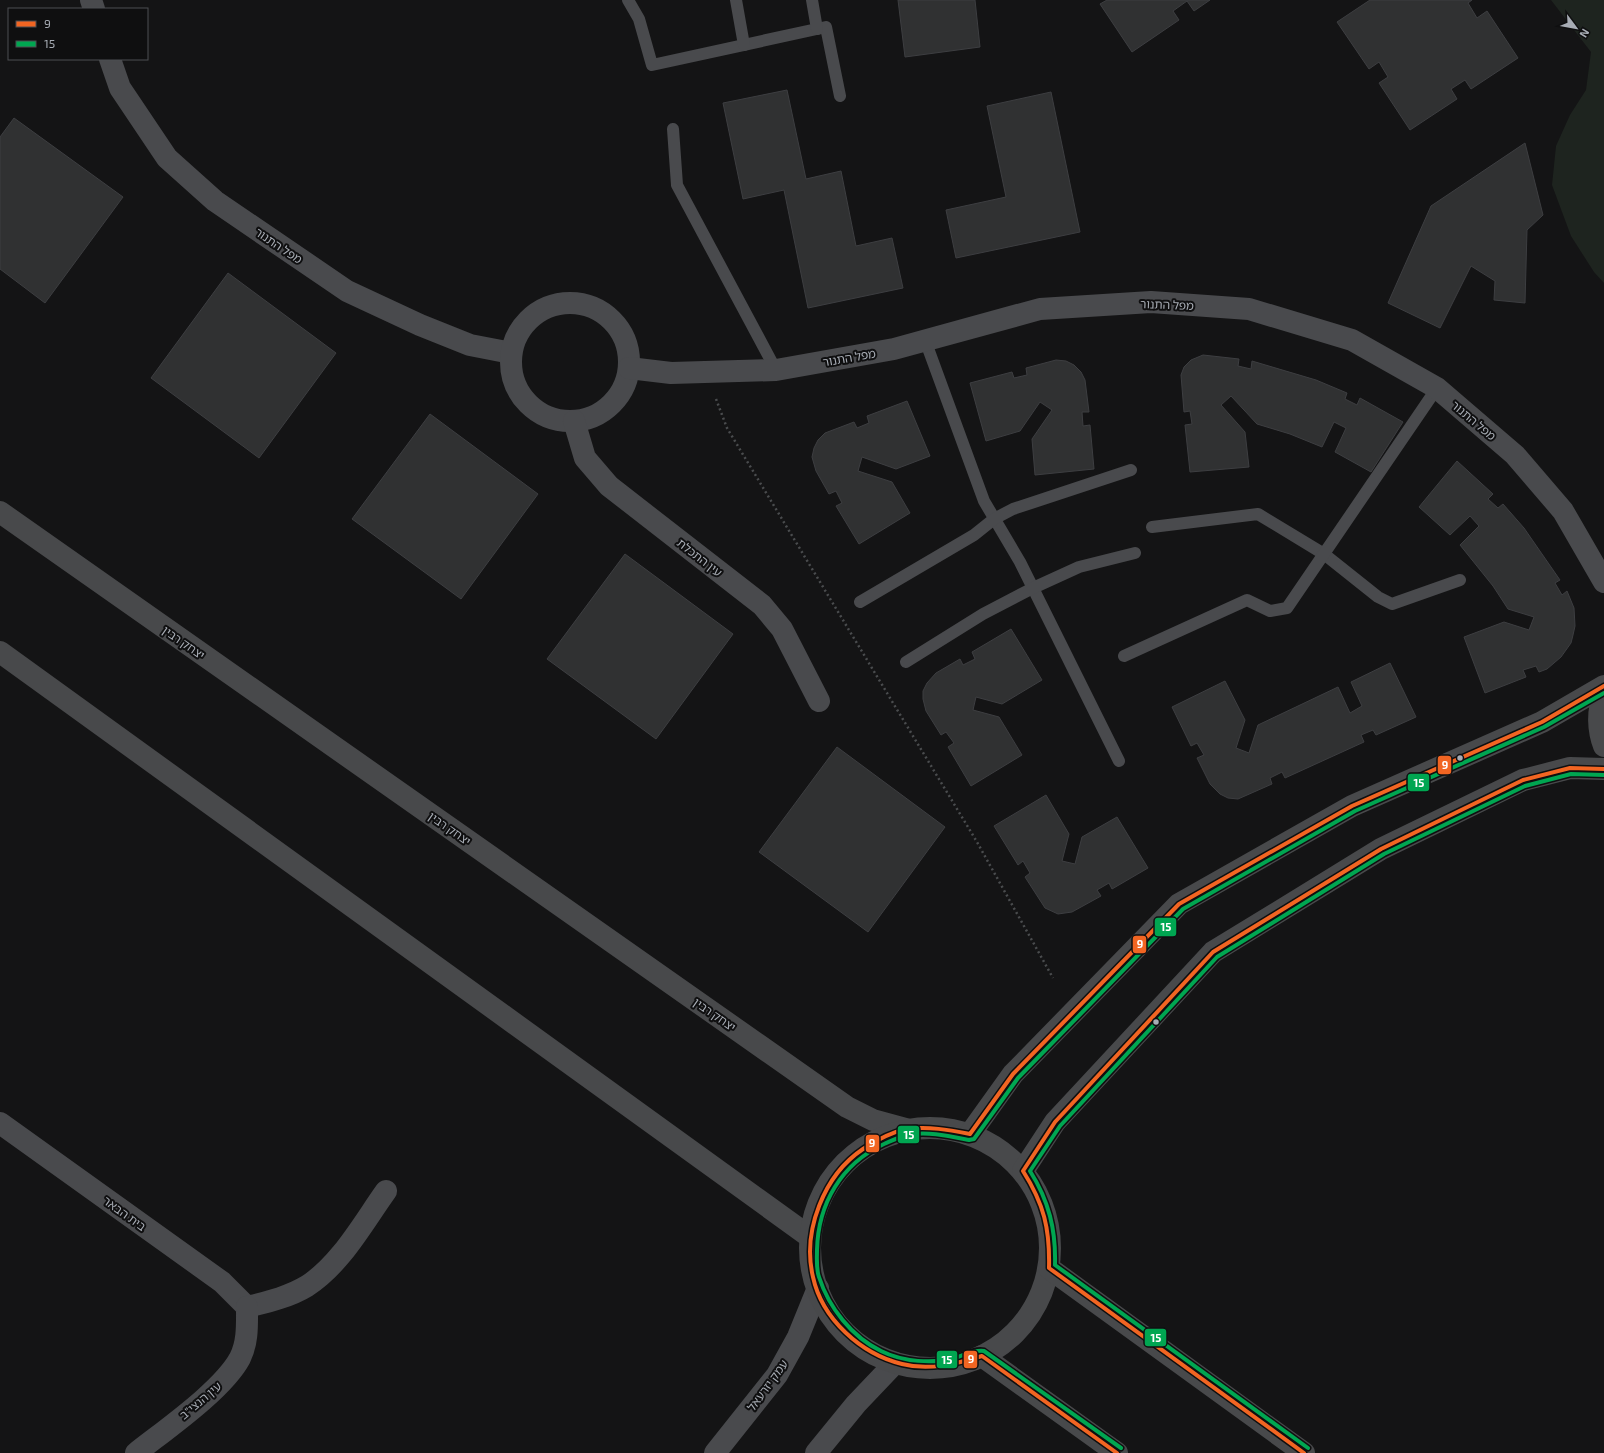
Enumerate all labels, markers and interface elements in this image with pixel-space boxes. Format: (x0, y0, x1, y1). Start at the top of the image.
legend (8, 8, 148, 60)
north arrow (1556, 8, 1596, 48)
text: 9 (44, 16, 51, 30)
text: N (1577, 27, 1593, 40)
text: 15 (44, 36, 55, 50)
street label: מפל התנור (253, 224, 305, 266)
street label: מפל התנור (1140, 296, 1194, 312)
street label: מפל התנור (821, 345, 877, 369)
street label: מפל התנור (1449, 397, 1499, 443)
street label: עין התכלת (675, 535, 725, 579)
street label: יצחק רבין (160, 622, 208, 662)
unlabelled marker (1455, 753, 1465, 763)
line badge: 9 (1437, 755, 1452, 775)
text: 9 (1442, 758, 1448, 771)
line badge: 15 (1407, 773, 1430, 792)
text: 15 (1414, 776, 1424, 789)
street label: יצחק רבין (426, 808, 474, 848)
line badge: 15 (1154, 917, 1177, 937)
text: 15 (1161, 920, 1171, 933)
line badge: 9 (1132, 935, 1147, 954)
text: 9 (1137, 937, 1143, 950)
street label: יצחק רבין (691, 994, 739, 1034)
unlabelled marker (1151, 1017, 1161, 1027)
line badge: 15 (897, 1125, 920, 1144)
text: 15 (904, 1128, 914, 1141)
line badge: 9 (865, 1134, 880, 1153)
text: 9 (869, 1136, 875, 1149)
street label: בית הבאר (101, 1193, 149, 1233)
line badge: 15 (1144, 1328, 1167, 1347)
text: 15 (1151, 1331, 1161, 1344)
line badge: 15 (936, 1350, 958, 1369)
line badge: 9 (963, 1350, 978, 1369)
text: 9 (968, 1352, 974, 1365)
text: 15 (942, 1353, 952, 1366)
street label: עמק יזרעאל (744, 1357, 790, 1413)
street label: עין הנצי"ב (176, 1378, 224, 1422)

